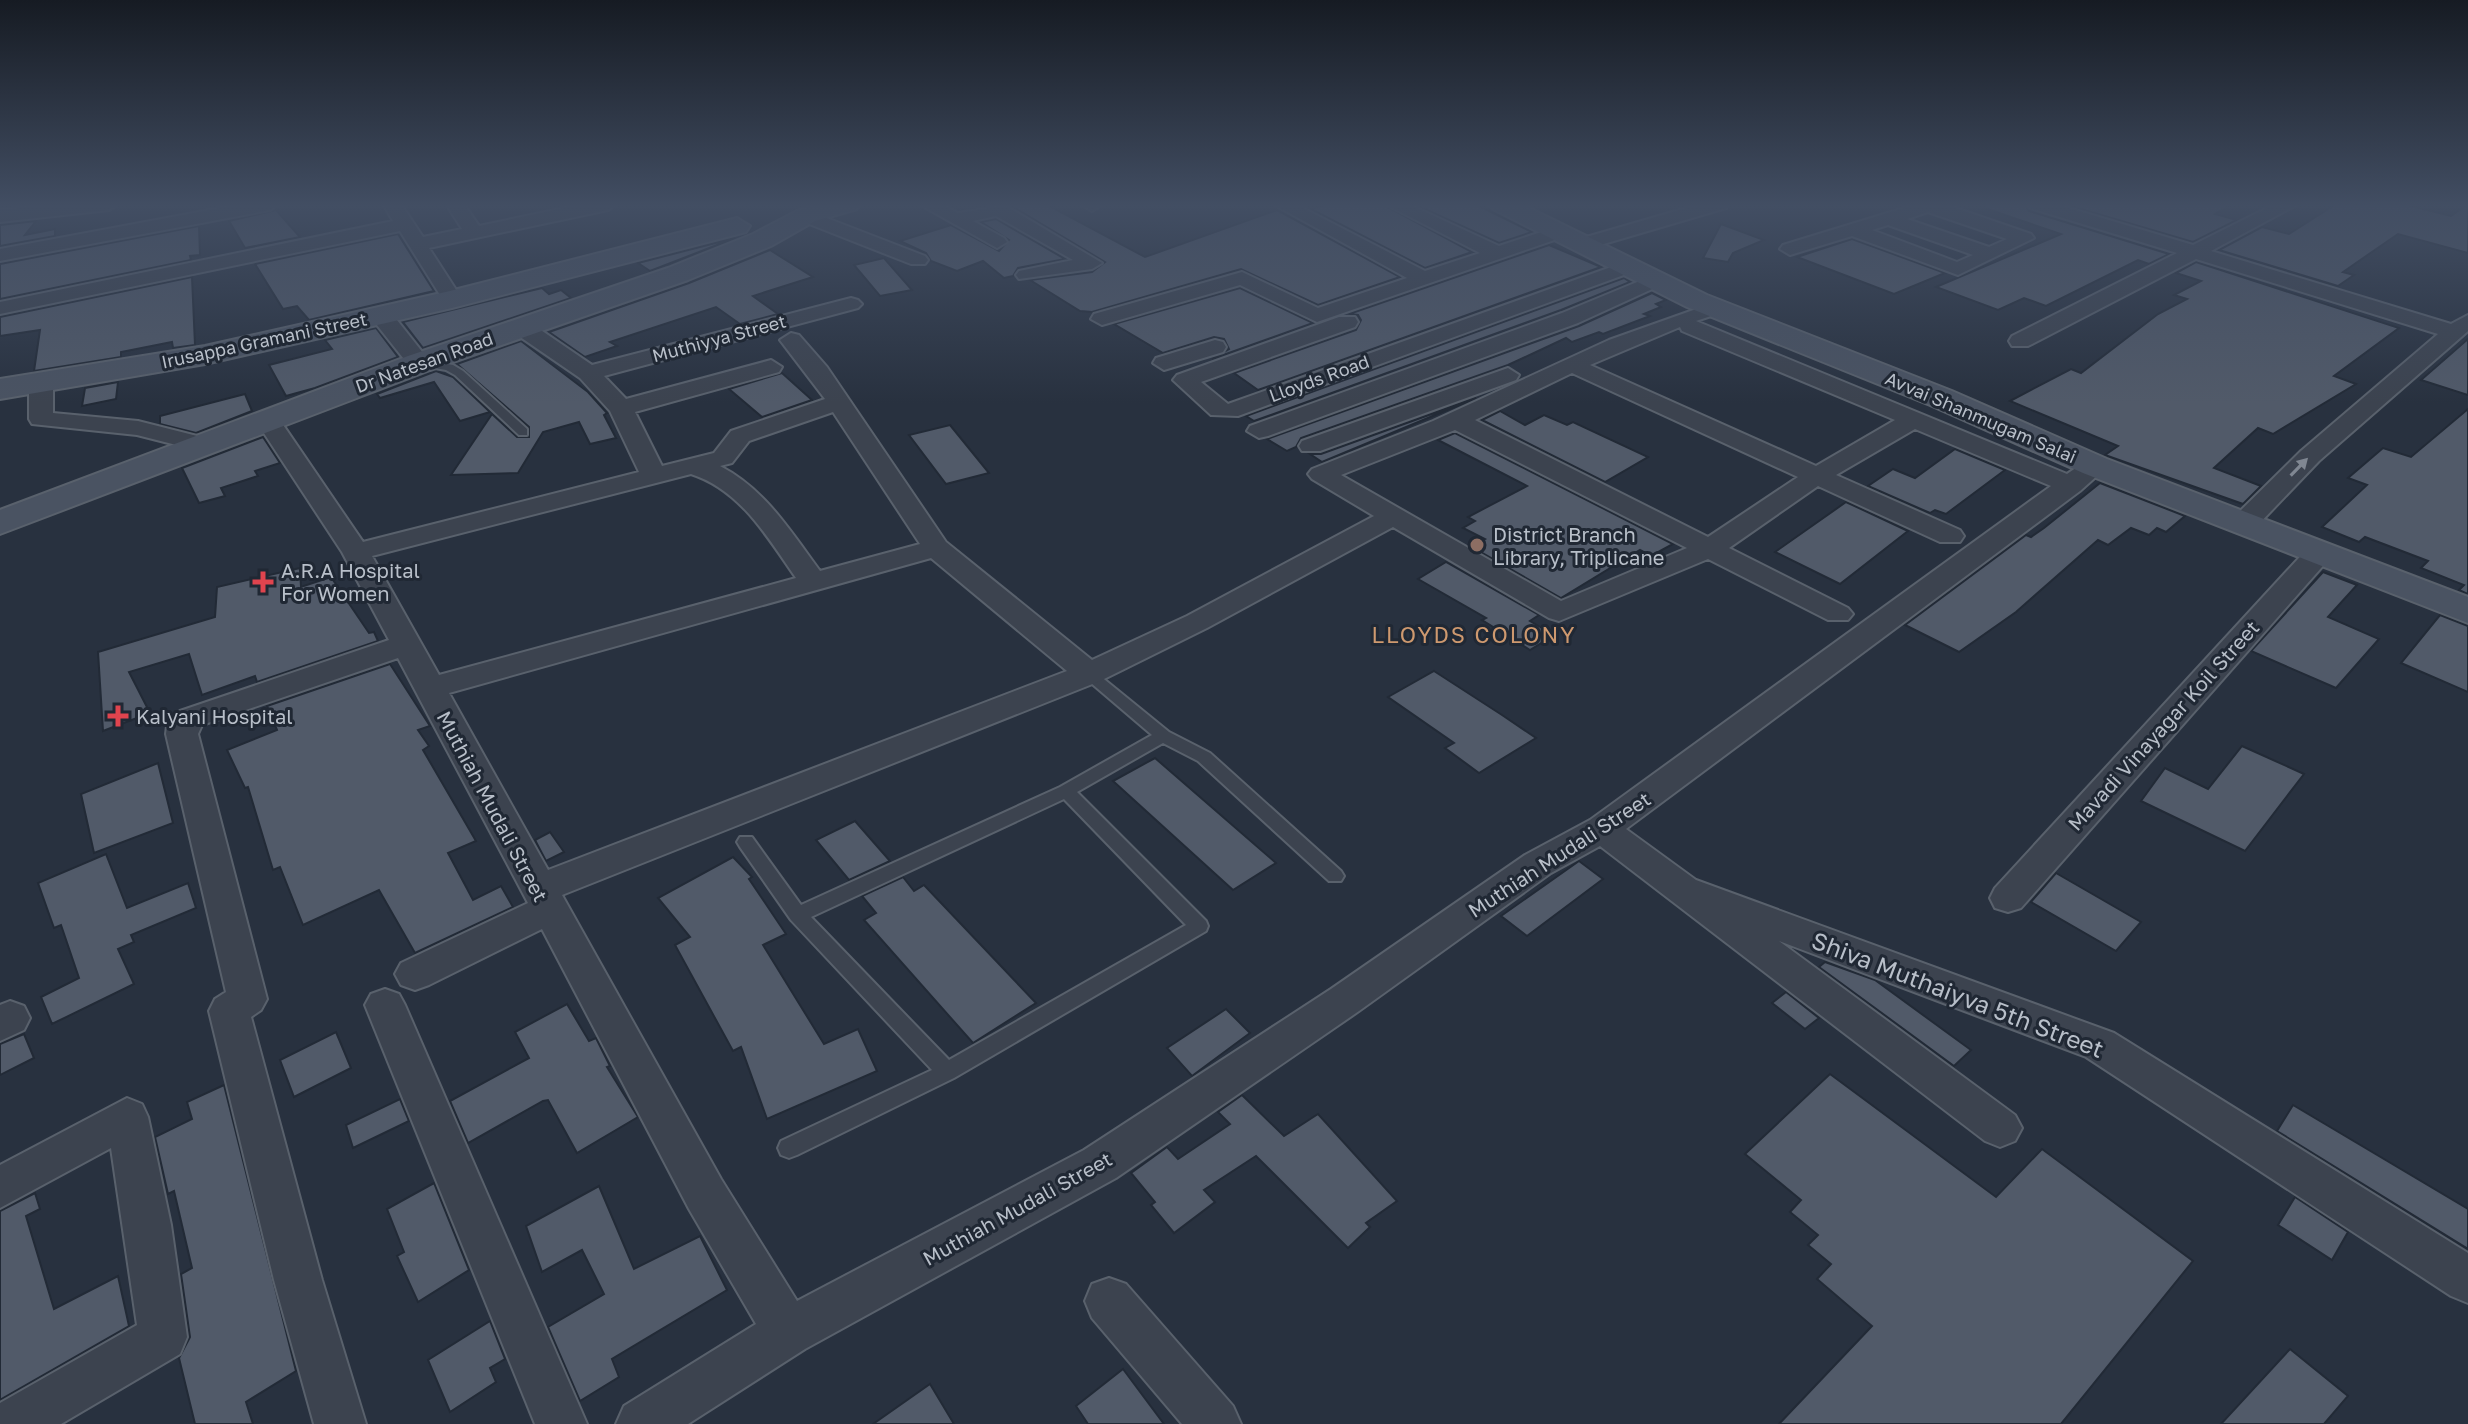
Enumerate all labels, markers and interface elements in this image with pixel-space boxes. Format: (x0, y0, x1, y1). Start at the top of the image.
street label: Irusappa Gramani Street (159, 307, 369, 373)
street label: Muthiyya Street (650, 310, 788, 366)
street label: Dr Natesan Road (352, 327, 496, 397)
street label: Lloyds Road (1266, 350, 1372, 406)
street label: Avvai Shanmugam Salai (1882, 367, 2080, 467)
one-way arrow (2289, 458, 2308, 477)
place label: District Branch Library, Triplicane (1493, 522, 1664, 569)
marker: District Branch Library, Triplicane (1468, 536, 1486, 554)
place label: A.R.A Hospital For Women (281, 558, 420, 605)
marker: A.R.A Hospital For Women (252, 571, 274, 593)
street label: Mavadi Vinayagar Koil Street (2062, 615, 2264, 835)
district label: LLOYDS COLONY (1372, 621, 1576, 648)
place label: Kalyani Hospital (136, 704, 293, 728)
marker: Kalyani Hospital (107, 705, 129, 727)
street label: Muthiah Mudali Street (433, 707, 553, 905)
street label: Muthiah Mudali Street (1463, 786, 1655, 922)
street label: Shiva Muthaiyva 5th Street (1808, 925, 2108, 1063)
street label: Muthiah Mudali Street (918, 1146, 1116, 1270)

